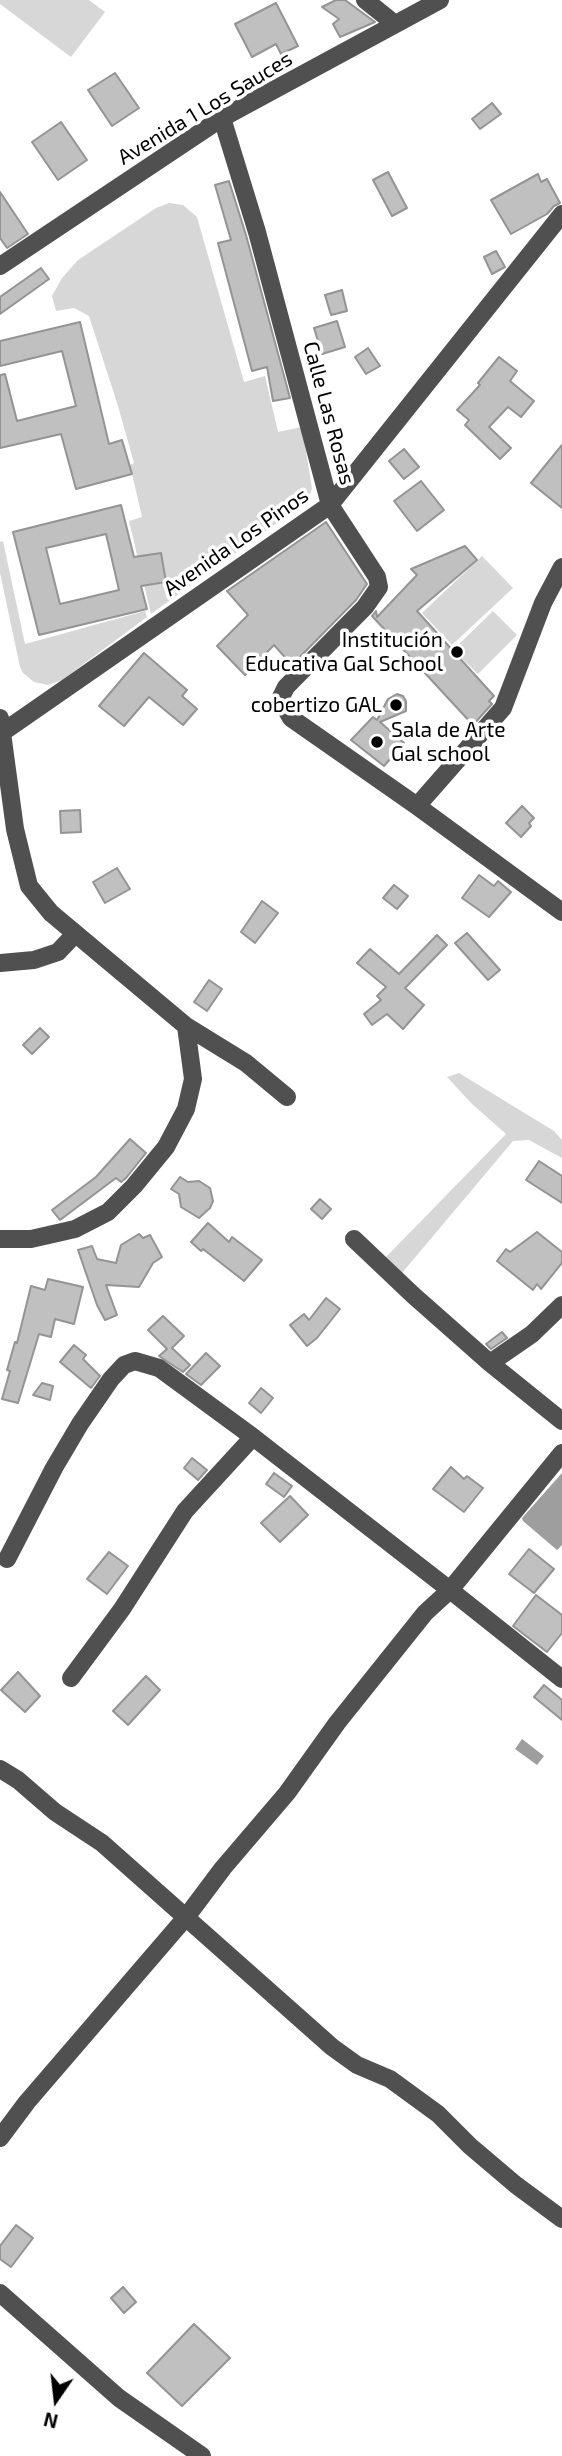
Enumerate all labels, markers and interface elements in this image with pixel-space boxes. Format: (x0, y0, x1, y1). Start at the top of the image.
street label: Avenida 1 Los Sauces (113, 46, 297, 170)
street label: Calle Las Rosas (298, 339, 360, 487)
street label: Avenida Los Pinos (159, 483, 313, 601)
place label: Institución Educativa Gal School (245, 627, 443, 677)
marker: Institución Educativa Gal School (449, 644, 465, 660)
place label: cobertizo GAL (251, 692, 382, 718)
marker: cobertizo GAL (388, 697, 404, 713)
place label: Sala de Arte Gal school (391, 717, 506, 767)
marker: Sala de Arte Gal school (369, 734, 385, 750)
north arrow (21, 2365, 91, 2435)
text: N (41, 2408, 60, 2434)

